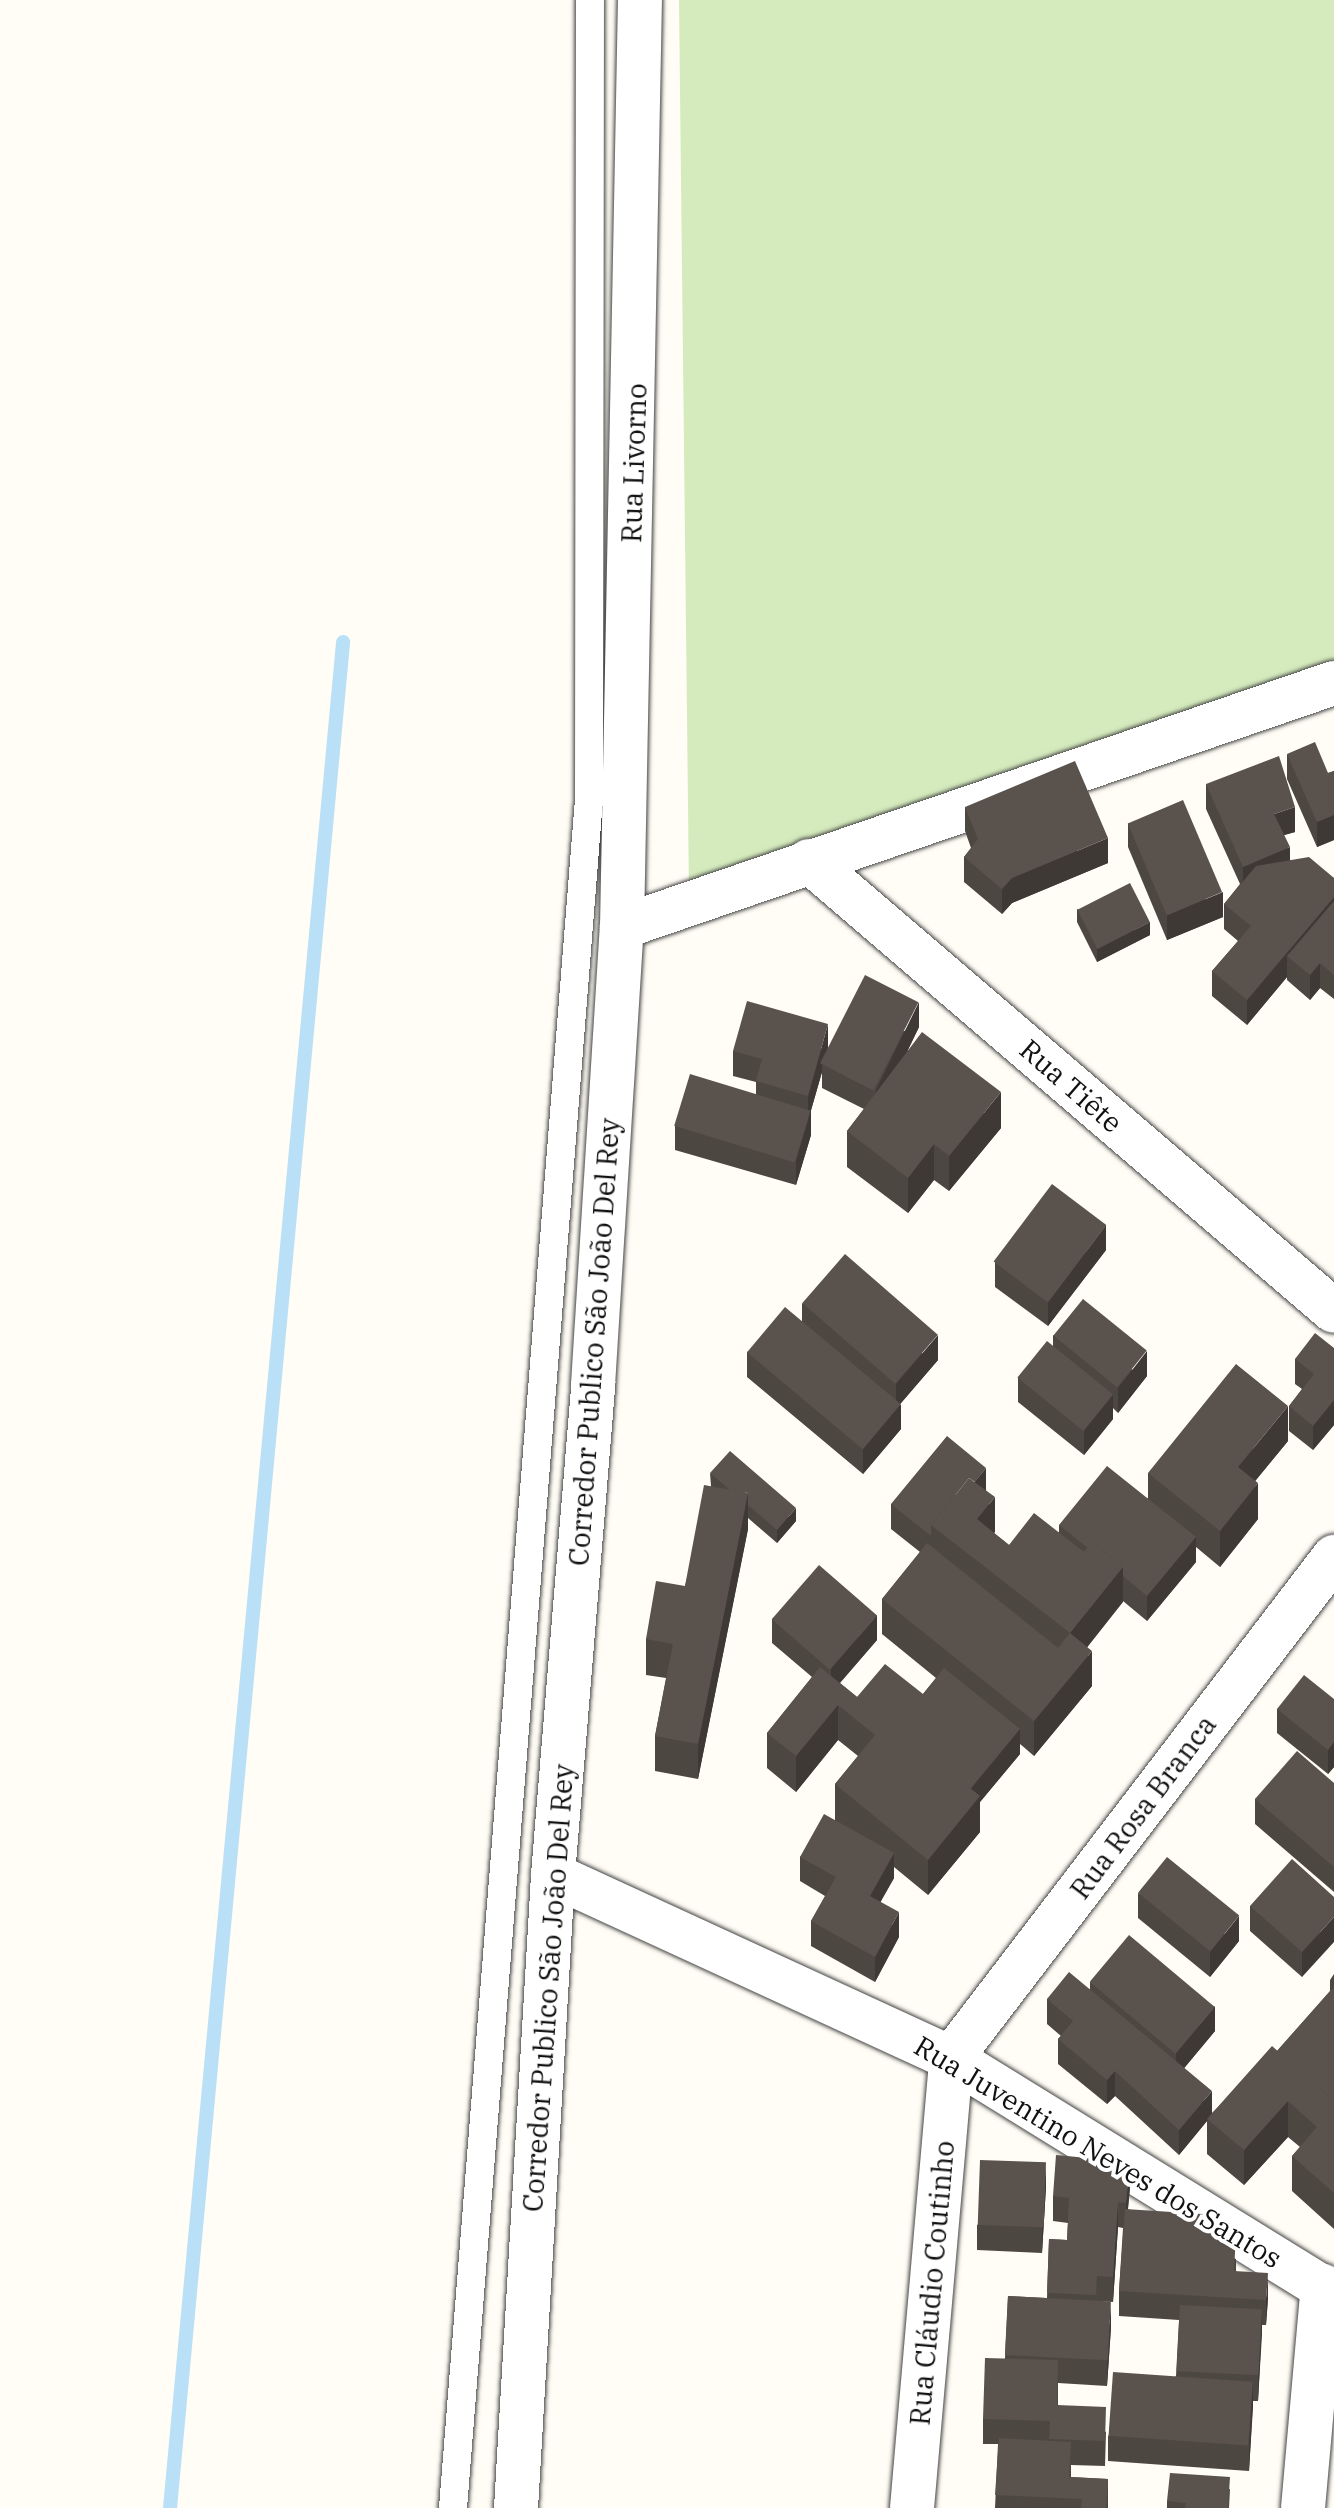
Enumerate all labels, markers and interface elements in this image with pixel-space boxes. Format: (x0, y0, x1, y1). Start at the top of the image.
street label: Rua Livorno (614, 383, 654, 543)
street label: Rua Tiête (1013, 1032, 1129, 1140)
street label: Corredor Publico São João Del Rey (562, 1117, 626, 1567)
street label: Rua Rosa Branca (1063, 1708, 1223, 1906)
street label: Corredor Publico São João Del Rey (516, 1763, 580, 2213)
street label: Rua Juventino Neves dos Santos (908, 2029, 1288, 2275)
street label: Rua Cláudio Coutinho (903, 2139, 961, 2427)

